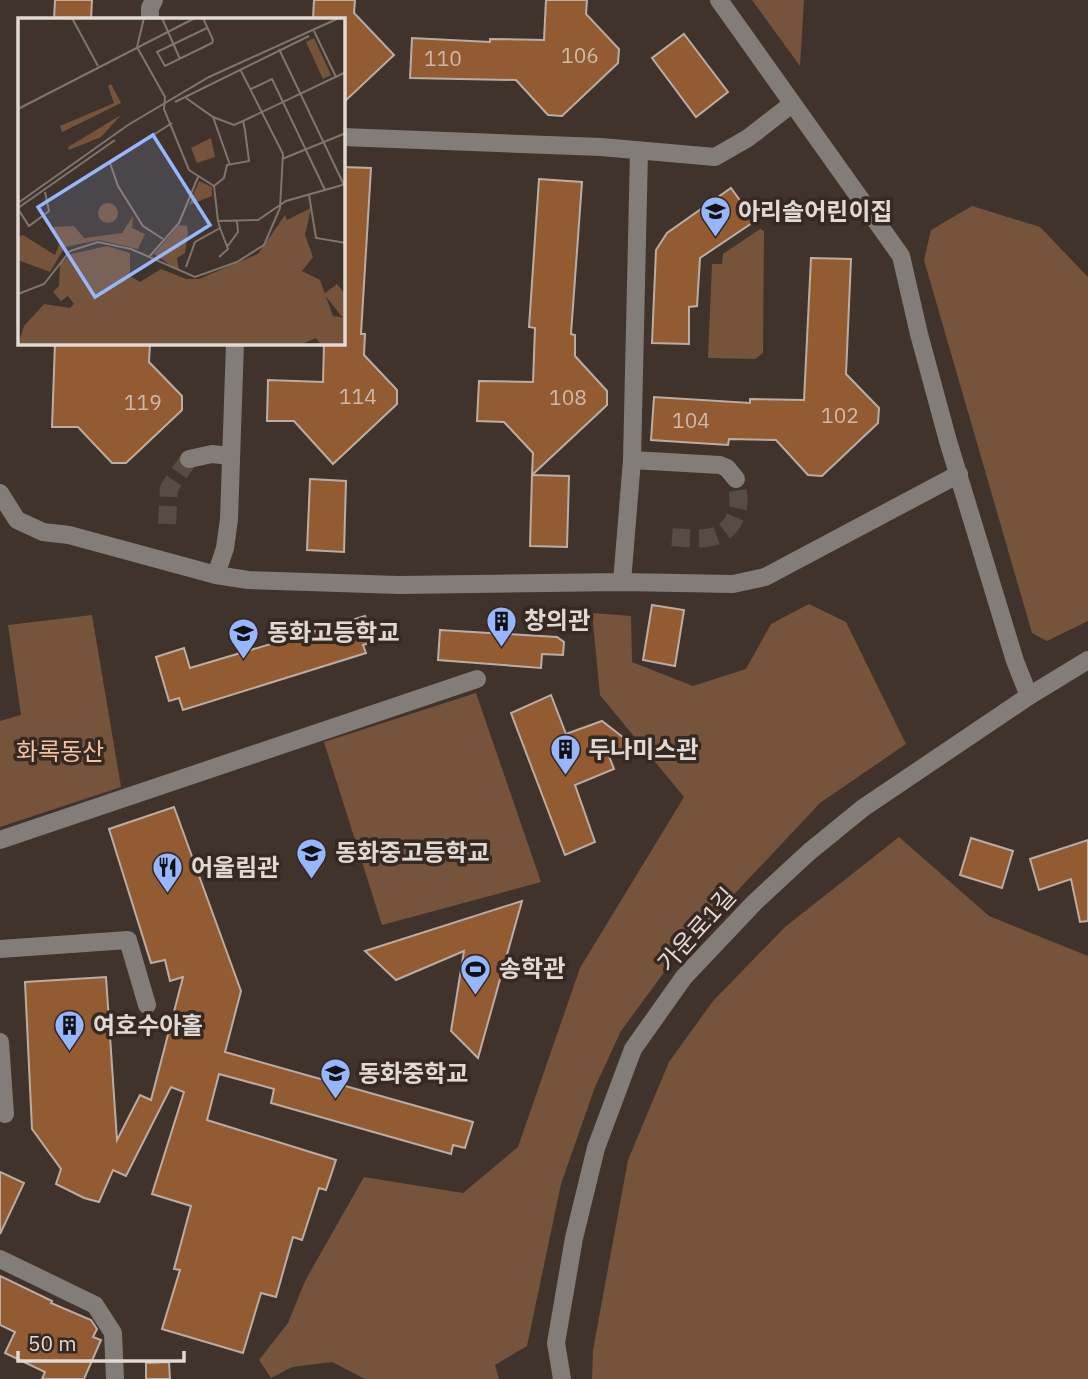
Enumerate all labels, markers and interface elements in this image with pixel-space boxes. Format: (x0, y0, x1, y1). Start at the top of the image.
inset map (18, 18, 345, 345)
house number: 106 (561, 41, 599, 69)
house number: 110 (424, 44, 462, 72)
school or university icon: 아리솔어린이집 (698, 195, 732, 239)
place label: 아리솔어린이집 (738, 195, 893, 227)
house number: 114 (339, 382, 377, 410)
house number: 108 (549, 383, 587, 411)
house number: 119 (124, 388, 162, 416)
house number: 102 (821, 401, 859, 429)
house number: 104 (672, 406, 710, 434)
building icon: 창의관 (484, 604, 518, 648)
place label: 창의관 (524, 604, 590, 636)
school or university icon: 동화고등학교 (227, 616, 261, 660)
place label: 동화고등학교 (267, 616, 399, 648)
building icon: 두나미스관 (548, 733, 582, 777)
place label: 두나미스관 (588, 733, 698, 765)
park label: 화록동산 (16, 735, 104, 767)
school or university icon: 동화중고등학교 (295, 836, 329, 880)
place label: 동화중고등학교 (335, 836, 490, 868)
restaurant icon: 어울림관 (151, 851, 185, 895)
place label: 어울림관 (191, 851, 279, 883)
street label: 가운로1길 (650, 880, 743, 978)
sports icon: 송학관 (459, 952, 493, 996)
place label: 송학관 (499, 952, 565, 984)
building icon: 여호수아홀 (53, 1009, 87, 1053)
place label: 여호수아홀 (93, 1009, 203, 1041)
school or university icon: 동화중학교 (318, 1057, 352, 1101)
place label: 동화중학교 (358, 1057, 468, 1089)
scale bar (18, 1320, 184, 1364)
text: 50 m (28, 1329, 77, 1357)

